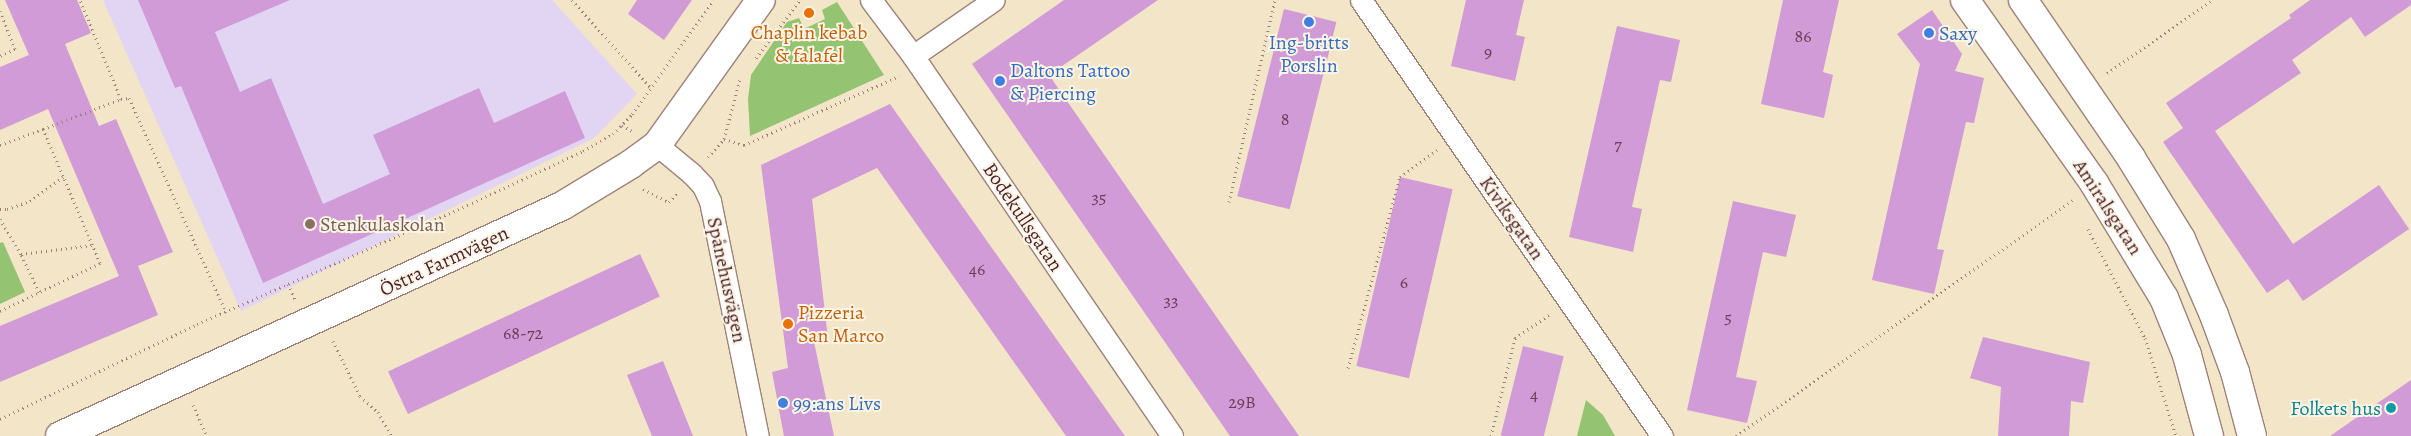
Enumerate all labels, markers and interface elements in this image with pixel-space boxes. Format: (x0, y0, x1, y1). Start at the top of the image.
marker: Chaplin kebab & falafel (803, 7, 815, 19)
marker: Ing-britts Porslin (1303, 16, 1315, 28)
place label: Chaplin kebab & falafel (751, 21, 867, 68)
place label: Saxy (1939, 21, 1977, 45)
house number: 86 (1794, 25, 1812, 47)
marker: Saxy (1923, 27, 1935, 39)
place label: Ing-britts Porslin (1269, 30, 1349, 77)
house number: 9 (1484, 41, 1492, 63)
place label: Daltons Tattoo & Piercing (1010, 58, 1130, 105)
marker: Daltons Tattoo & Piercing (994, 75, 1006, 87)
house number: 8 (1281, 108, 1289, 130)
house number: 7 (1614, 133, 1622, 155)
street label: Amiralsgatan (2068, 155, 2148, 259)
street label: Bodekullsgatan (978, 158, 1068, 276)
street label: Kiviksgatan (1474, 172, 1550, 264)
house number: 35 (1091, 186, 1107, 208)
place label: Stenkulaskolan (320, 212, 445, 236)
street label: Spånehusvägen (702, 215, 752, 345)
marker: Stenkulaskolan (304, 218, 316, 230)
street label: Östra Farmvägen (376, 221, 512, 301)
house number: 46 (969, 258, 985, 280)
house number: 6 (1400, 271, 1408, 293)
house number: 33 (1164, 289, 1178, 311)
place label: Pizzeria San Marco (798, 300, 884, 347)
house number: 5 (1724, 306, 1732, 328)
marker: Pizzeria San Marco (782, 318, 794, 330)
house number: 68-72 (503, 322, 543, 344)
house number: 4 (1530, 383, 1538, 405)
place label: 99:ans Livs (793, 391, 881, 415)
house number: 29B (1228, 391, 1256, 413)
place label: Folkets hus (2290, 396, 2381, 420)
marker: 99:ans Livs (777, 397, 789, 409)
marker: Folkets hus (2385, 402, 2397, 414)

